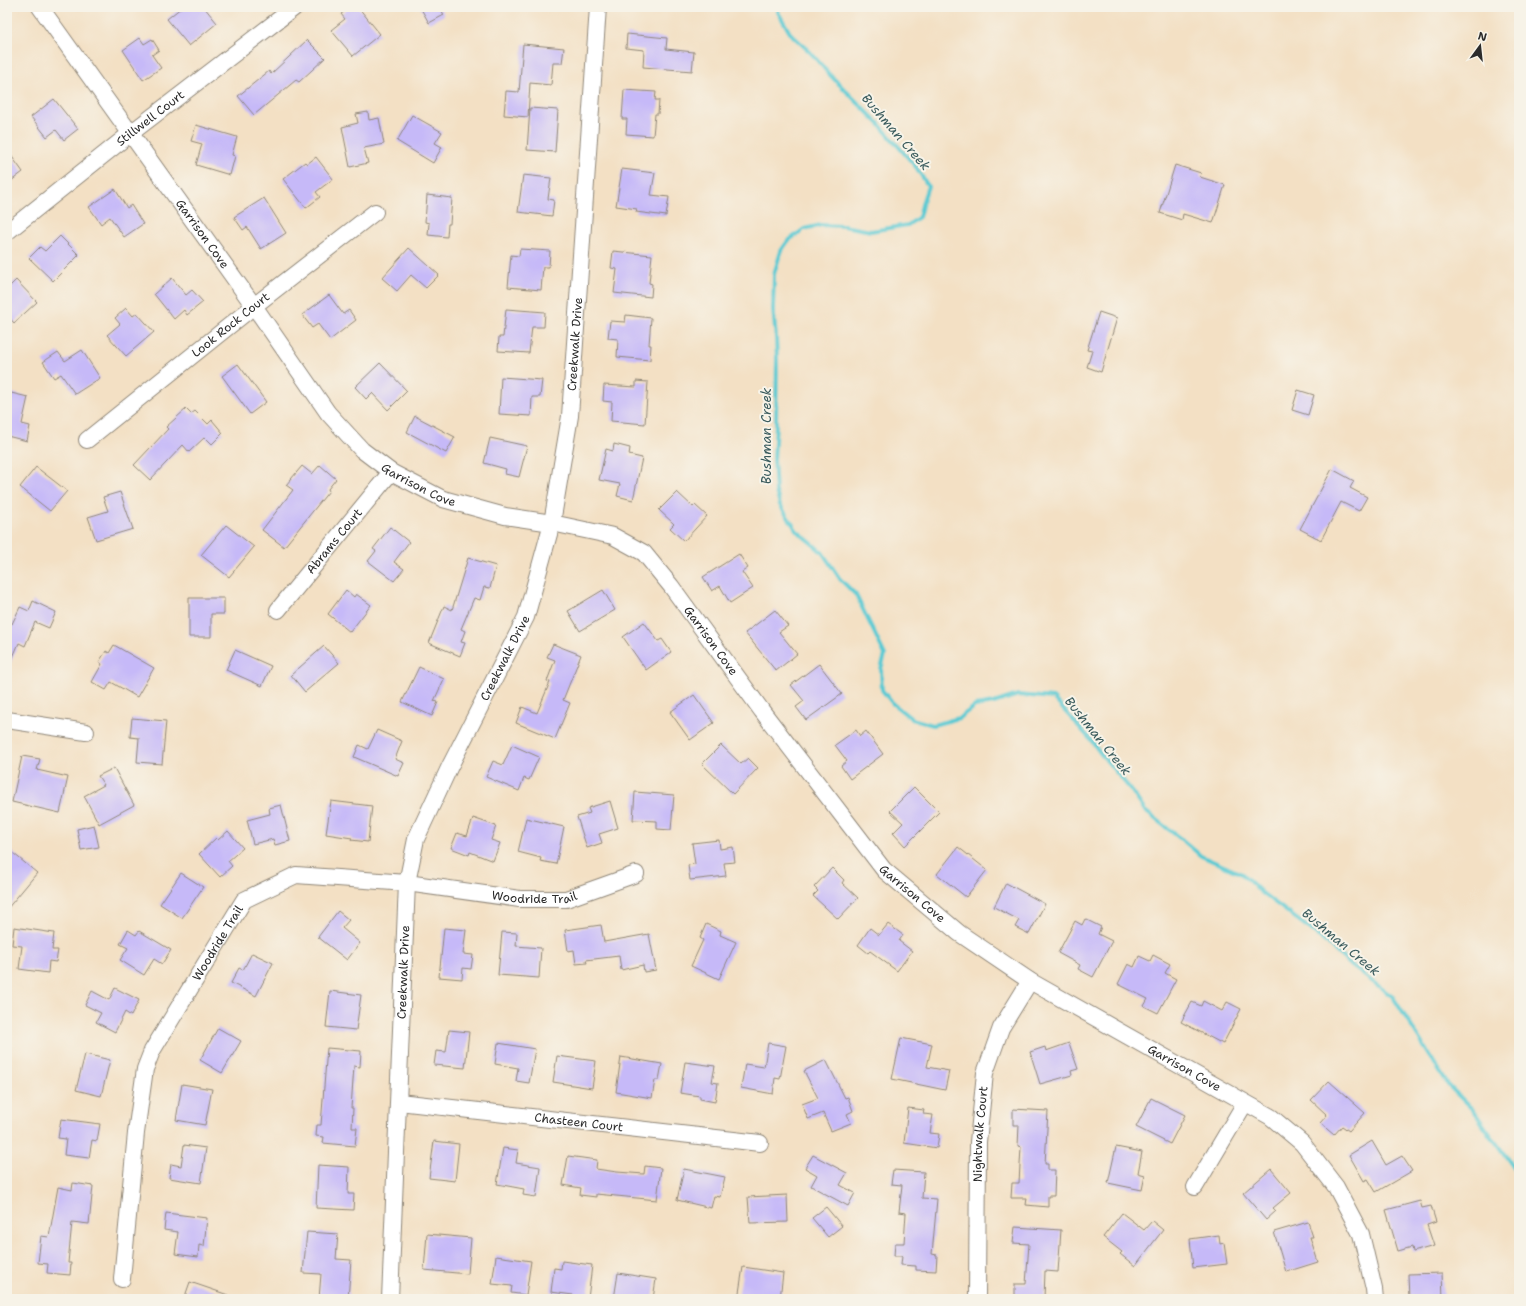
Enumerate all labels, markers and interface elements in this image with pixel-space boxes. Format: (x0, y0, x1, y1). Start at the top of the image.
north arrow (1460, 26, 1500, 66)
text: N (1476, 28, 1489, 45)
street label: Stillwell Court (113, 87, 188, 150)
water label: Bushman Creek (858, 90, 934, 174)
street label: Garrison Cove (172, 196, 233, 272)
street label: Look Rock Court (188, 289, 273, 361)
street label: Creekwalk Drive (564, 297, 586, 392)
water label: Bushman Creek (758, 387, 775, 484)
street label: Garrison Cove (378, 459, 458, 510)
street label: Abrams Court (303, 505, 366, 577)
street label: Garrison Cove (680, 603, 742, 679)
street label: Creekwalk Drive (477, 612, 534, 703)
water label: Bushman Creek (1061, 693, 1135, 779)
street label: Garrison Cove (876, 861, 949, 926)
street label: Woodride Trail (491, 887, 580, 908)
street label: Woodride Trail (189, 902, 247, 984)
water label: Bushman Creek (1299, 904, 1384, 980)
street label: Creekwalk Drive (393, 925, 413, 1020)
street label: Garrison Cove (1145, 1041, 1224, 1095)
street label: Nightwalk Court (970, 1085, 992, 1182)
street label: Chasteen Court (534, 1109, 624, 1135)

